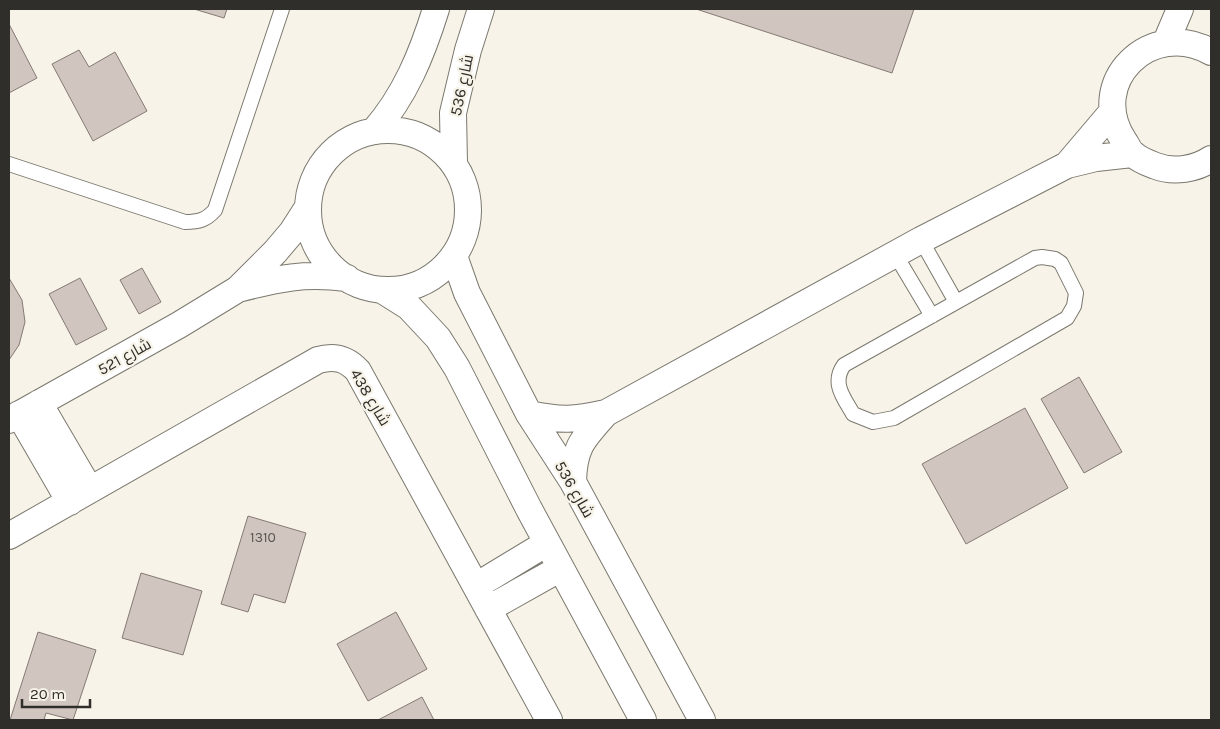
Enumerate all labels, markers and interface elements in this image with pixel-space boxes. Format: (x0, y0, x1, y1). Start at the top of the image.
street label: شارع 536 (446, 53, 479, 118)
street label: شارع 521 (94, 334, 155, 381)
street label: شارع 438 (344, 365, 395, 430)
street label: شارع 536 (549, 457, 598, 522)
house number: 1310 (250, 529, 276, 546)
scale bar (22, 676, 90, 708)
text: 20 m (30, 685, 65, 703)

